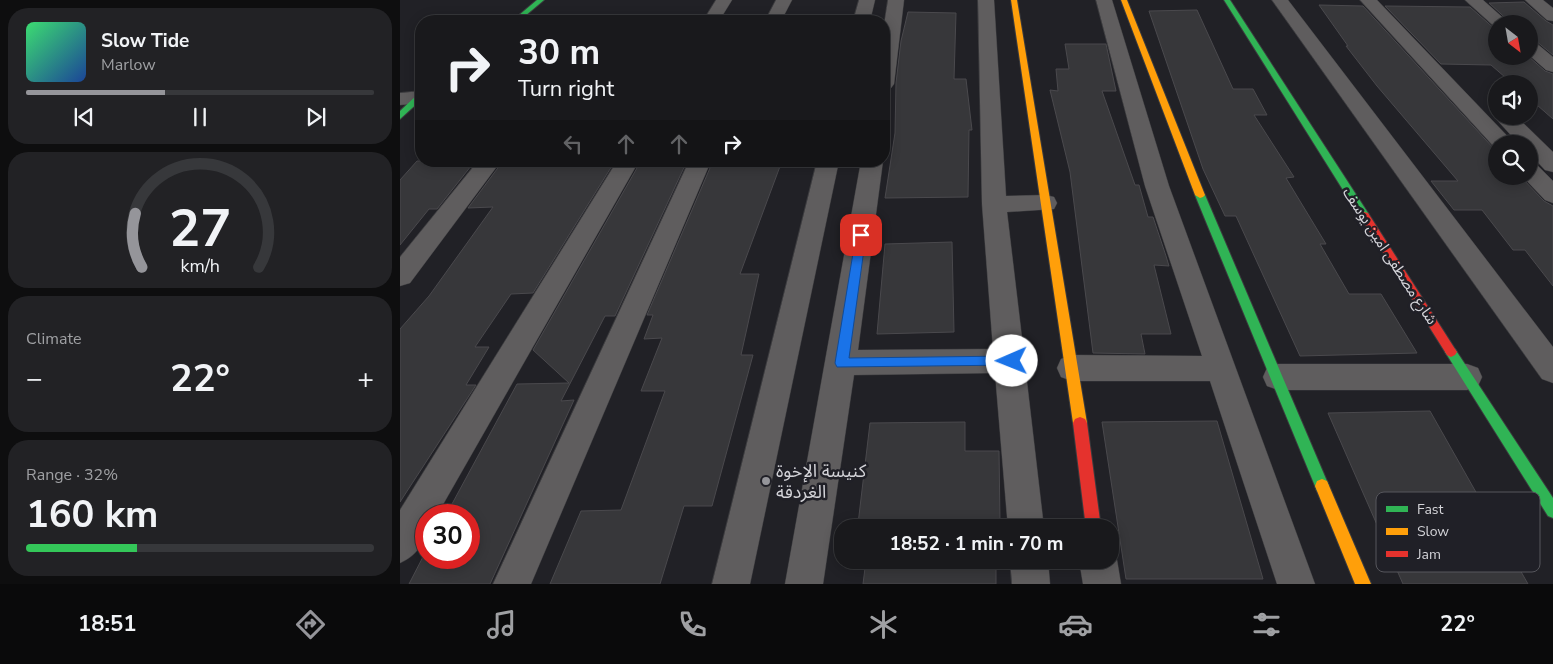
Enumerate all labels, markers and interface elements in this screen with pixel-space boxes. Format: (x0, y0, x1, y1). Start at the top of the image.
north arrow (1488, 15, 1538, 65)
map controls (1488, 15, 1538, 185)
text: Slow Tide (101, 28, 189, 54)
text: 30 m (518, 29, 600, 76)
icon: right (435, 35, 500, 100)
text: Marlow (101, 54, 156, 76)
text: Turn right (518, 74, 614, 104)
button: sound (1488, 75, 1538, 125)
icon: previous (70, 103, 98, 131)
icon: pause (186, 103, 214, 131)
icon: next (302, 103, 330, 131)
icon: left (559, 130, 587, 158)
icon: ahead (612, 130, 640, 158)
icon: ahead (665, 130, 693, 158)
icon: right (718, 130, 746, 158)
button: search (1488, 135, 1538, 185)
street label: شارع مصطفى امين يوسف (1336, 184, 1442, 330)
text: 27 (169, 193, 231, 264)
pin (840, 214, 882, 256)
icon: arrive (847, 221, 875, 249)
text: km/h (180, 254, 220, 278)
text: Climate (26, 328, 81, 350)
position arrow (985, 334, 1037, 386)
text: 22° (170, 353, 230, 404)
text: − (26, 360, 43, 398)
text: + (357, 360, 374, 398)
place label: كنيسة الإخوة الغردقة (776, 459, 867, 504)
text: Range · 32% (26, 464, 118, 486)
marker: كنيسة الإخوة الغردقة (760, 475, 772, 487)
text: 160 km (26, 489, 158, 540)
legend (1376, 492, 1540, 572)
text: Fast (1417, 500, 1443, 519)
speed limit sign: 30 (415, 504, 480, 569)
text: Slow (1417, 522, 1449, 541)
text: 18:52 · 1 min · 70 m (889, 531, 1064, 557)
text: Jam (1416, 545, 1441, 564)
icon: directions (293, 607, 328, 642)
icon: music (484, 607, 519, 642)
icon: phone (675, 607, 710, 642)
icon: climate (866, 607, 901, 642)
icon: car (1058, 607, 1093, 642)
icon: filters (1249, 607, 1284, 642)
text: 18:51 (78, 609, 136, 639)
text: 22° (1440, 609, 1475, 639)

